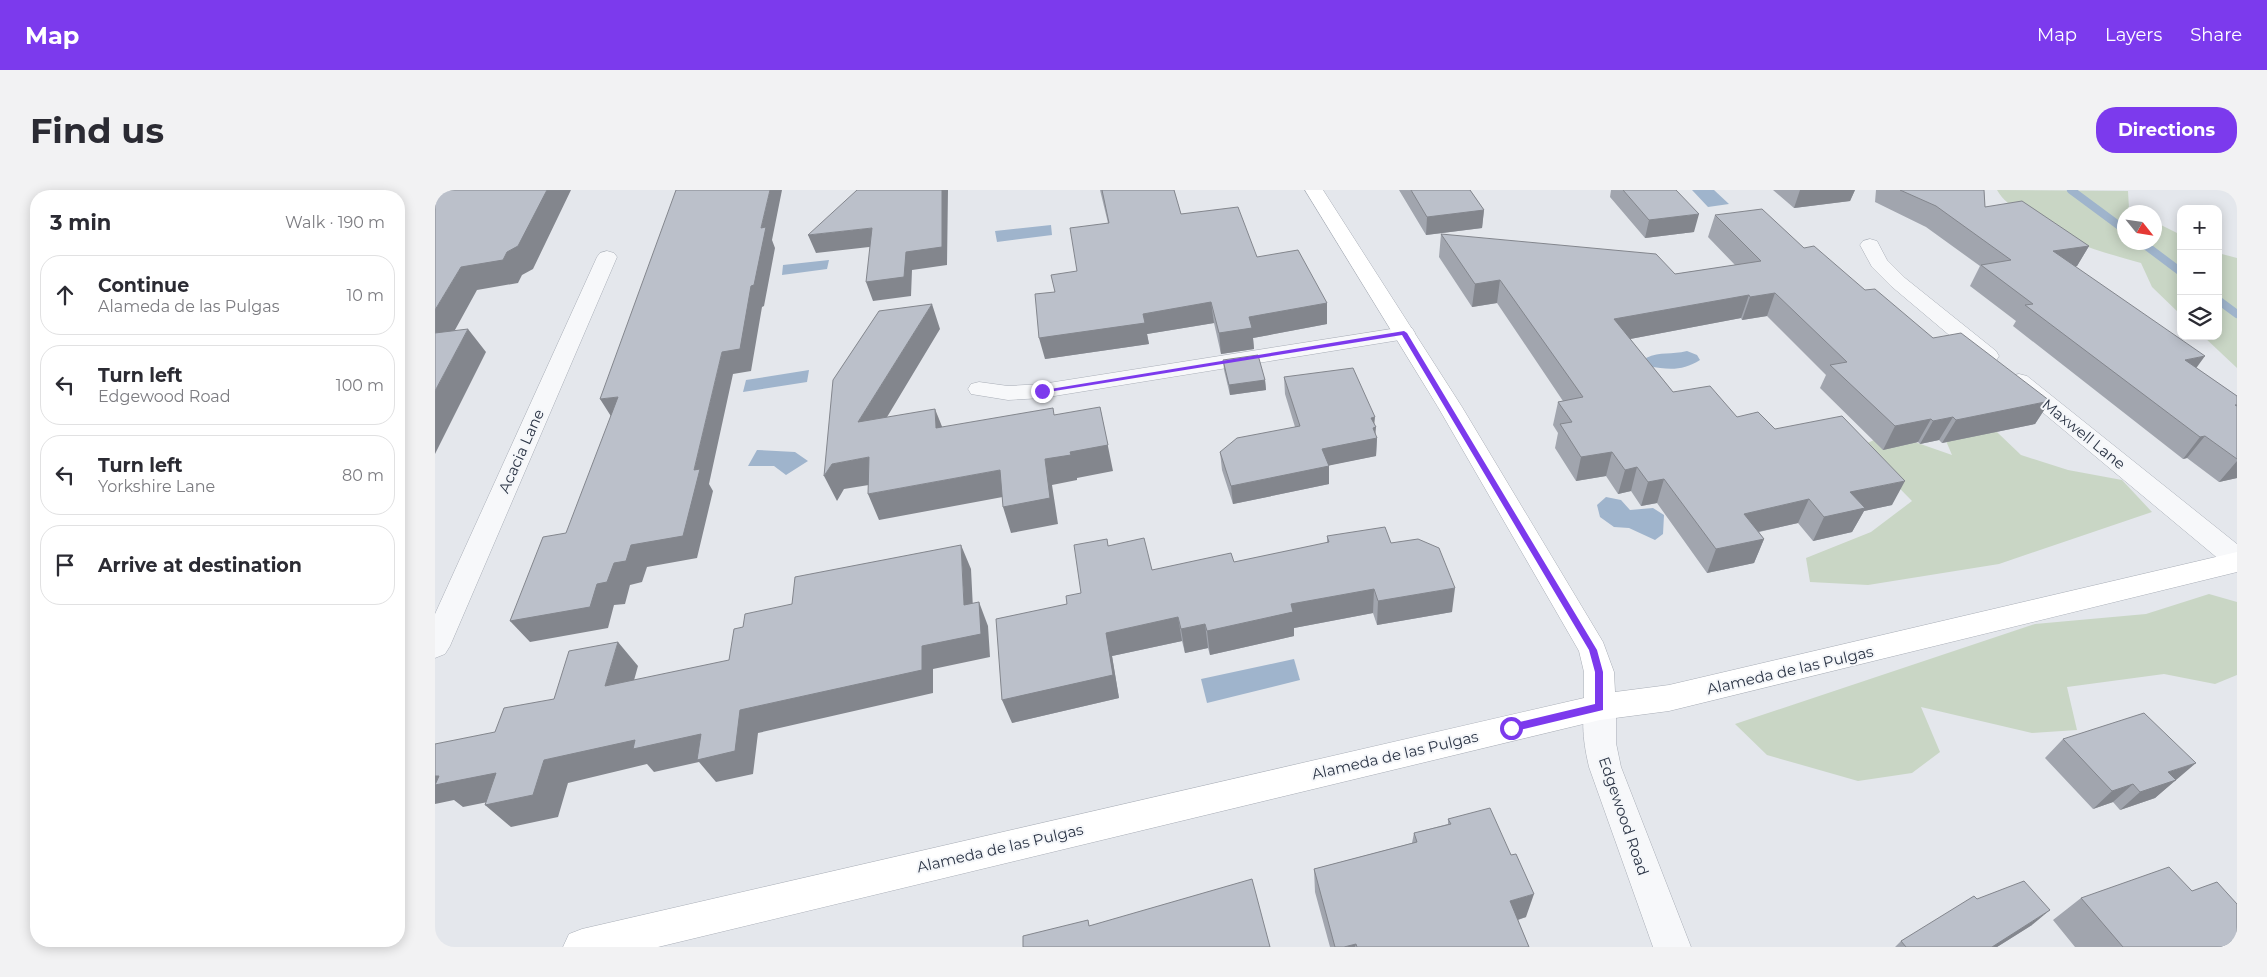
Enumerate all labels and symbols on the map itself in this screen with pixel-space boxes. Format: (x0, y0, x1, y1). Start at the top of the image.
north arrow (2117, 205, 2162, 250)
route end (1031, 380, 1054, 403)
street label: Maxwell Lane (2038, 395, 2130, 473)
street label: Acacia Lane (494, 406, 548, 496)
street label: Alameda de las Pulgas (1705, 642, 1875, 698)
route start (1500, 717, 1523, 740)
street label: Alameda de las Pulgas (1310, 727, 1480, 783)
street label: Edgewood Road (1595, 754, 1653, 878)
street label: Alameda de las Pulgas (915, 820, 1085, 876)

